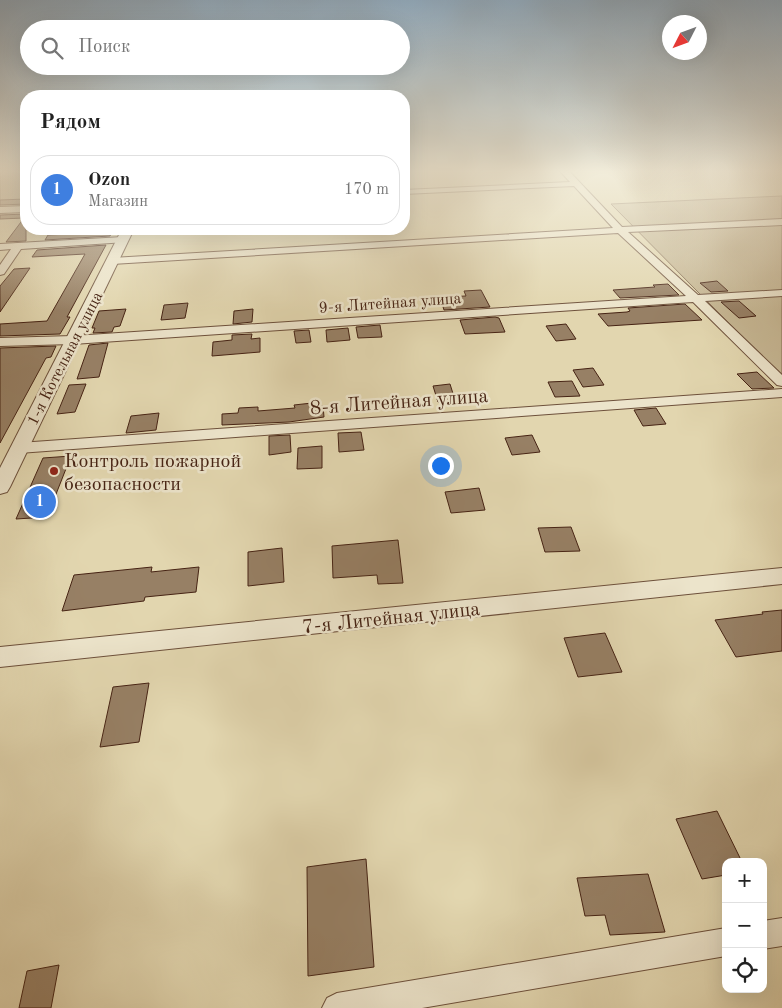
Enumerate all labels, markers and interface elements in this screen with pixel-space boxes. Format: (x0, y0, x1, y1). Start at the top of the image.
north arrow (662, 15, 707, 60)
search box (20, 20, 410, 75)
icon: search (38, 34, 66, 62)
text: Поиск (78, 38, 130, 57)
text: Рядом (40, 112, 101, 133)
text: Ozon (88, 171, 130, 190)
text: 1 (52, 182, 62, 198)
text: 170 m (344, 182, 389, 198)
text: Магазин (88, 194, 148, 210)
street label: 1-я Котельная улица (25, 289, 106, 428)
street label: 9-я Литейная улица (318, 291, 462, 317)
street label: 8-я Литейная улица (309, 387, 489, 419)
place label: Контроль пожарной безопасности (64, 452, 241, 495)
your location (428, 453, 454, 479)
marker: Контроль пожарной безопасности (48, 465, 60, 477)
pin: 1 (24, 483, 56, 521)
street label: 7-я Литейная улица (301, 600, 481, 638)
map controls (722, 858, 767, 993)
button: + (722, 858, 767, 903)
button: − (722, 903, 767, 948)
button: locate (722, 948, 767, 993)

